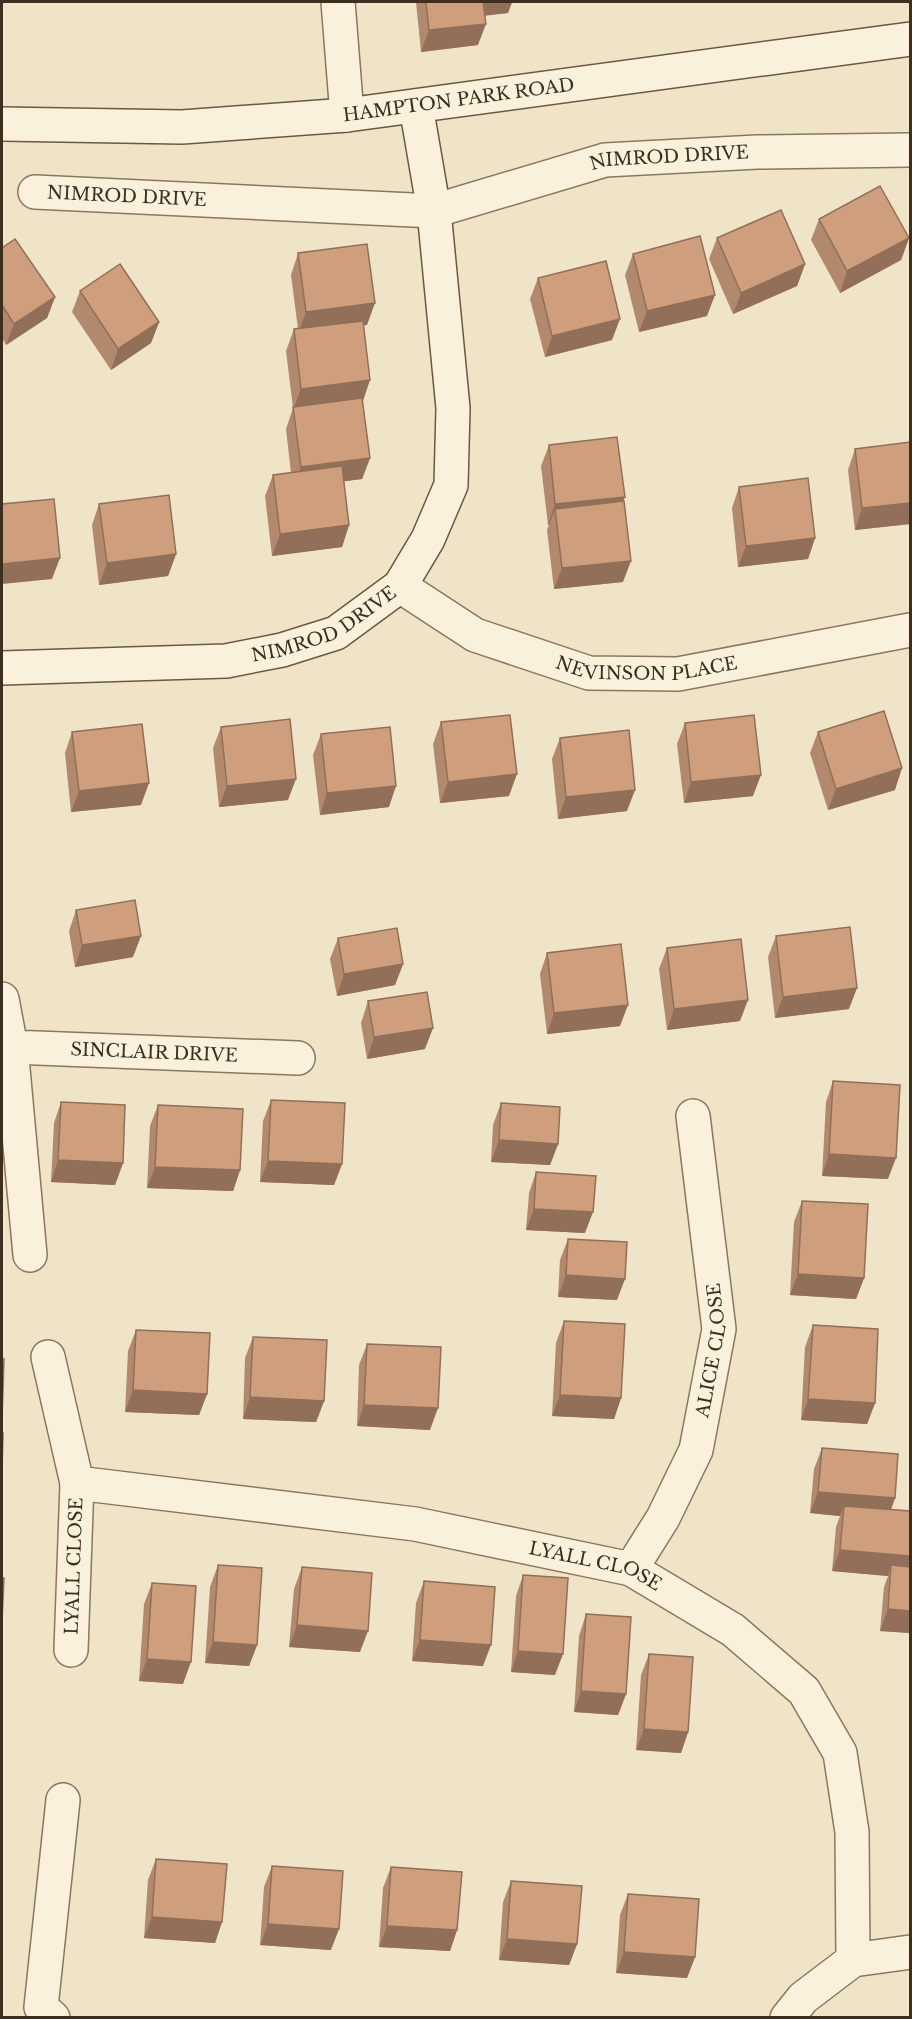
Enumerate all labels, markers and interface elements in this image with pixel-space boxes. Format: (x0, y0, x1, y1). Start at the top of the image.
street label: HAMPTON PARK ROAD (341, 73, 576, 126)
street label: NIMROD DRIVE (587, 141, 749, 175)
street label: NIMROD DRIVE (47, 182, 207, 211)
street label: NIMROD DRIVE (249, 581, 401, 667)
street label: NEVINSON PLACE (553, 652, 739, 685)
street label: SINCLAIR DRIVE (70, 1038, 238, 1067)
street label: ALICE CLOSE (691, 1282, 731, 1420)
street label: LYALL CLOSE (61, 1497, 87, 1635)
street label: LYALL CLOSE (527, 1537, 665, 1596)

